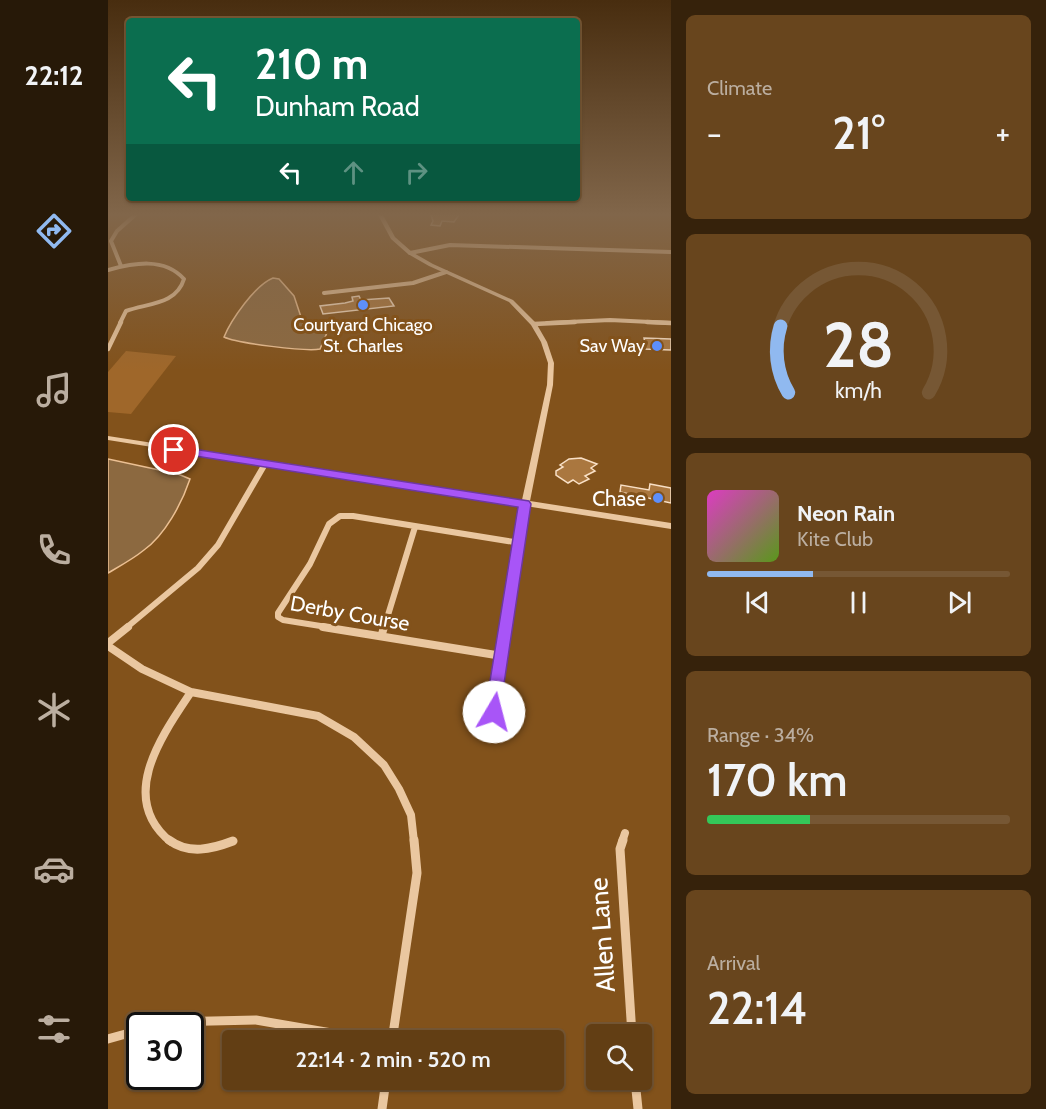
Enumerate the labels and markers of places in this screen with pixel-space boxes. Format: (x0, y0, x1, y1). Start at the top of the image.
marker: Courtyard Chicago St. Charles (356, 298, 370, 312)
place label: Courtyard Chicago St. Charles (293, 314, 433, 357)
place label: Sav Way (580, 335, 645, 357)
marker: Sav Way (650, 339, 664, 353)
pin (148, 424, 199, 475)
place label: Chase (592, 486, 646, 511)
marker: Chase (651, 491, 665, 505)

